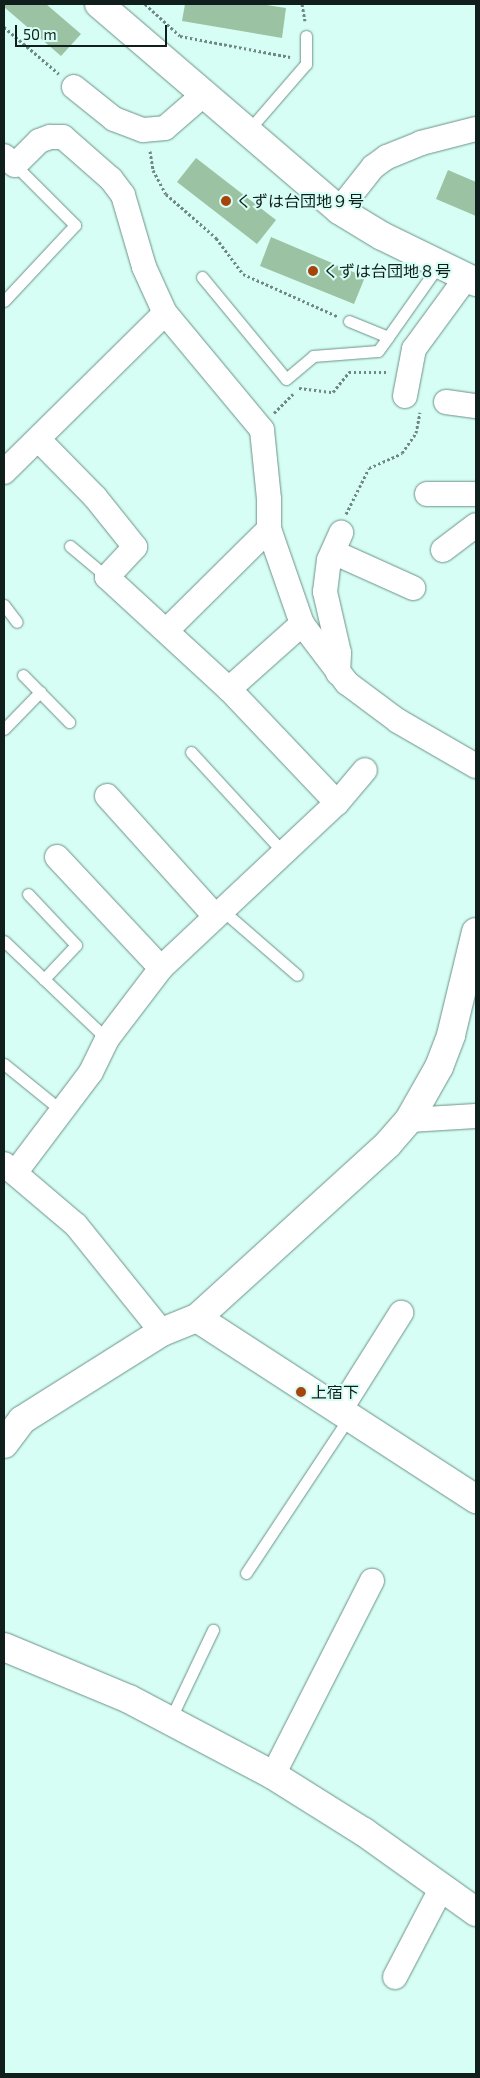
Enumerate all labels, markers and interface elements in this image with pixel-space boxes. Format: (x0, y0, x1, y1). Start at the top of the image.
scale bar (18, 15, 170, 47)
text: 50 m (23, 25, 57, 43)
place label: くずは台団地９号 (236, 191, 364, 211)
marker: くずは台団地９号 (220, 195, 232, 207)
place label: くずは台団地８号 (323, 261, 451, 281)
marker: くずは台団地８号 (307, 265, 319, 277)
place label: 上宿下 (311, 1382, 359, 1402)
marker: 上宿下 (295, 1386, 307, 1398)

